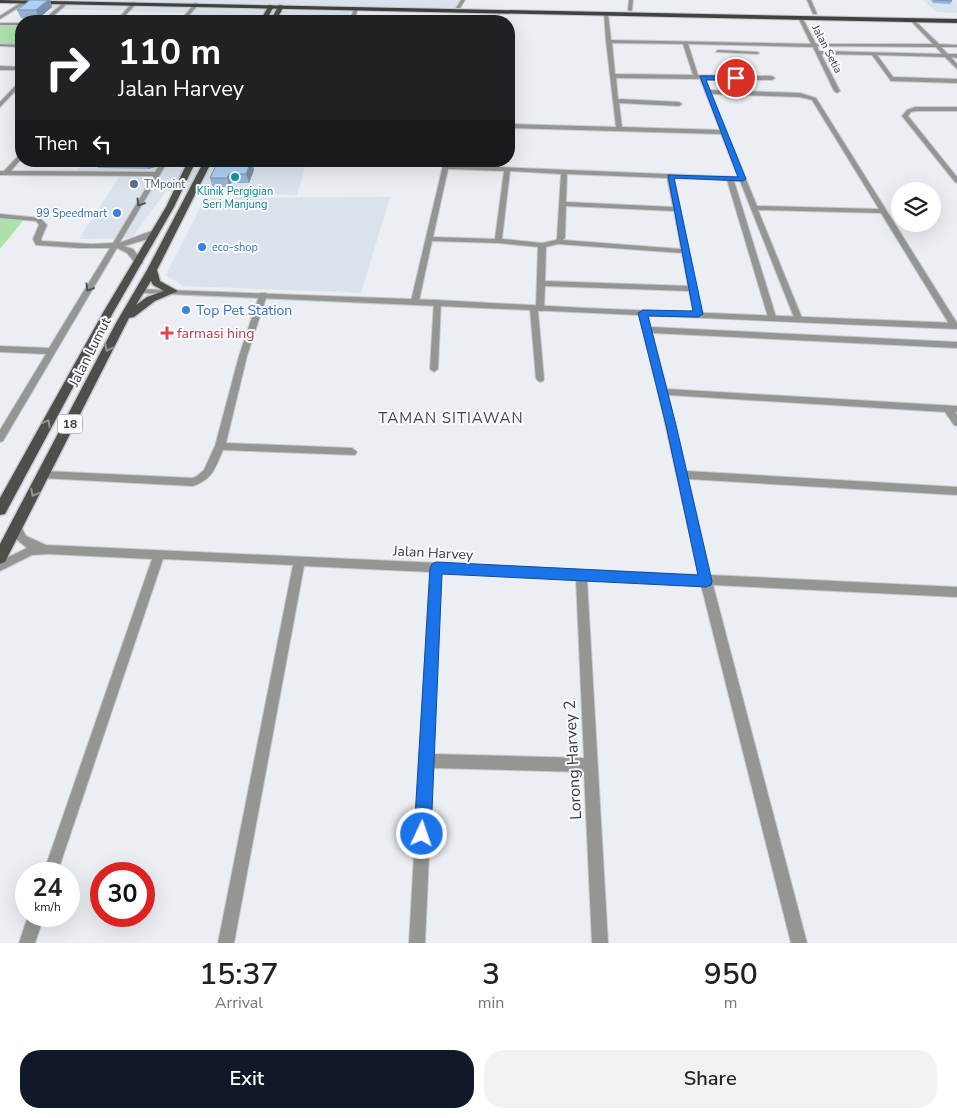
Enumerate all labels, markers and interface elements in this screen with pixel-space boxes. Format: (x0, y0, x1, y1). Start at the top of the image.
street label: Jalan Setia (808, 21, 846, 76)
text: 110 m (118, 29, 221, 76)
icon: right (35, 35, 100, 100)
pin (715, 57, 757, 99)
icon: arrive (722, 64, 750, 92)
text: Jalan Harvey (118, 74, 244, 104)
icon: left (88, 130, 116, 158)
text: Then (35, 131, 78, 157)
marker: Klinik Pergigian Seri Manjung (229, 171, 241, 183)
place label: TMpoint (144, 177, 185, 192)
marker: TMpoint (128, 178, 140, 190)
map controls (891, 182, 941, 232)
button: layers (891, 182, 941, 232)
place label: Klinik Pergigian Seri Manjung (197, 184, 273, 212)
one-way arrow (137, 198, 147, 207)
place label: 99 Speedmart (36, 206, 107, 221)
marker: 99 Speedmart (111, 207, 123, 219)
place label: eco-shop (212, 240, 258, 255)
marker: eco-shop (196, 241, 208, 253)
one-way arrow (86, 282, 96, 291)
place label: Top Pet Station (196, 301, 292, 320)
marker: Top Pet Station (180, 304, 192, 316)
street label: Jalan Lumut (64, 314, 116, 391)
place label: farmasi hing (177, 324, 254, 343)
marker: farmasi hing (161, 327, 173, 339)
one-way arrow (104, 343, 114, 352)
district label: TAMAN SITIAWAN (378, 408, 524, 428)
road number: 18 (58, 414, 82, 434)
one-way arrow (41, 419, 51, 428)
one-way arrow (30, 487, 40, 496)
street label: Jalan Harvey (391, 541, 474, 565)
street label: Lorong Harvey 2 (559, 700, 587, 820)
position arrow (395, 807, 447, 859)
speed limit sign: 30 (90, 862, 155, 927)
text: 24 (32, 871, 63, 905)
text: km/h (34, 899, 61, 915)
text: 15:37 (199, 954, 278, 995)
text: 3 (482, 954, 500, 995)
text: 950 (704, 954, 758, 995)
text: Arrival (215, 992, 263, 1014)
text: min (478, 992, 504, 1014)
text: m (724, 992, 738, 1014)
button: Exit (20, 1050, 474, 1108)
button: Share (484, 1050, 937, 1108)

